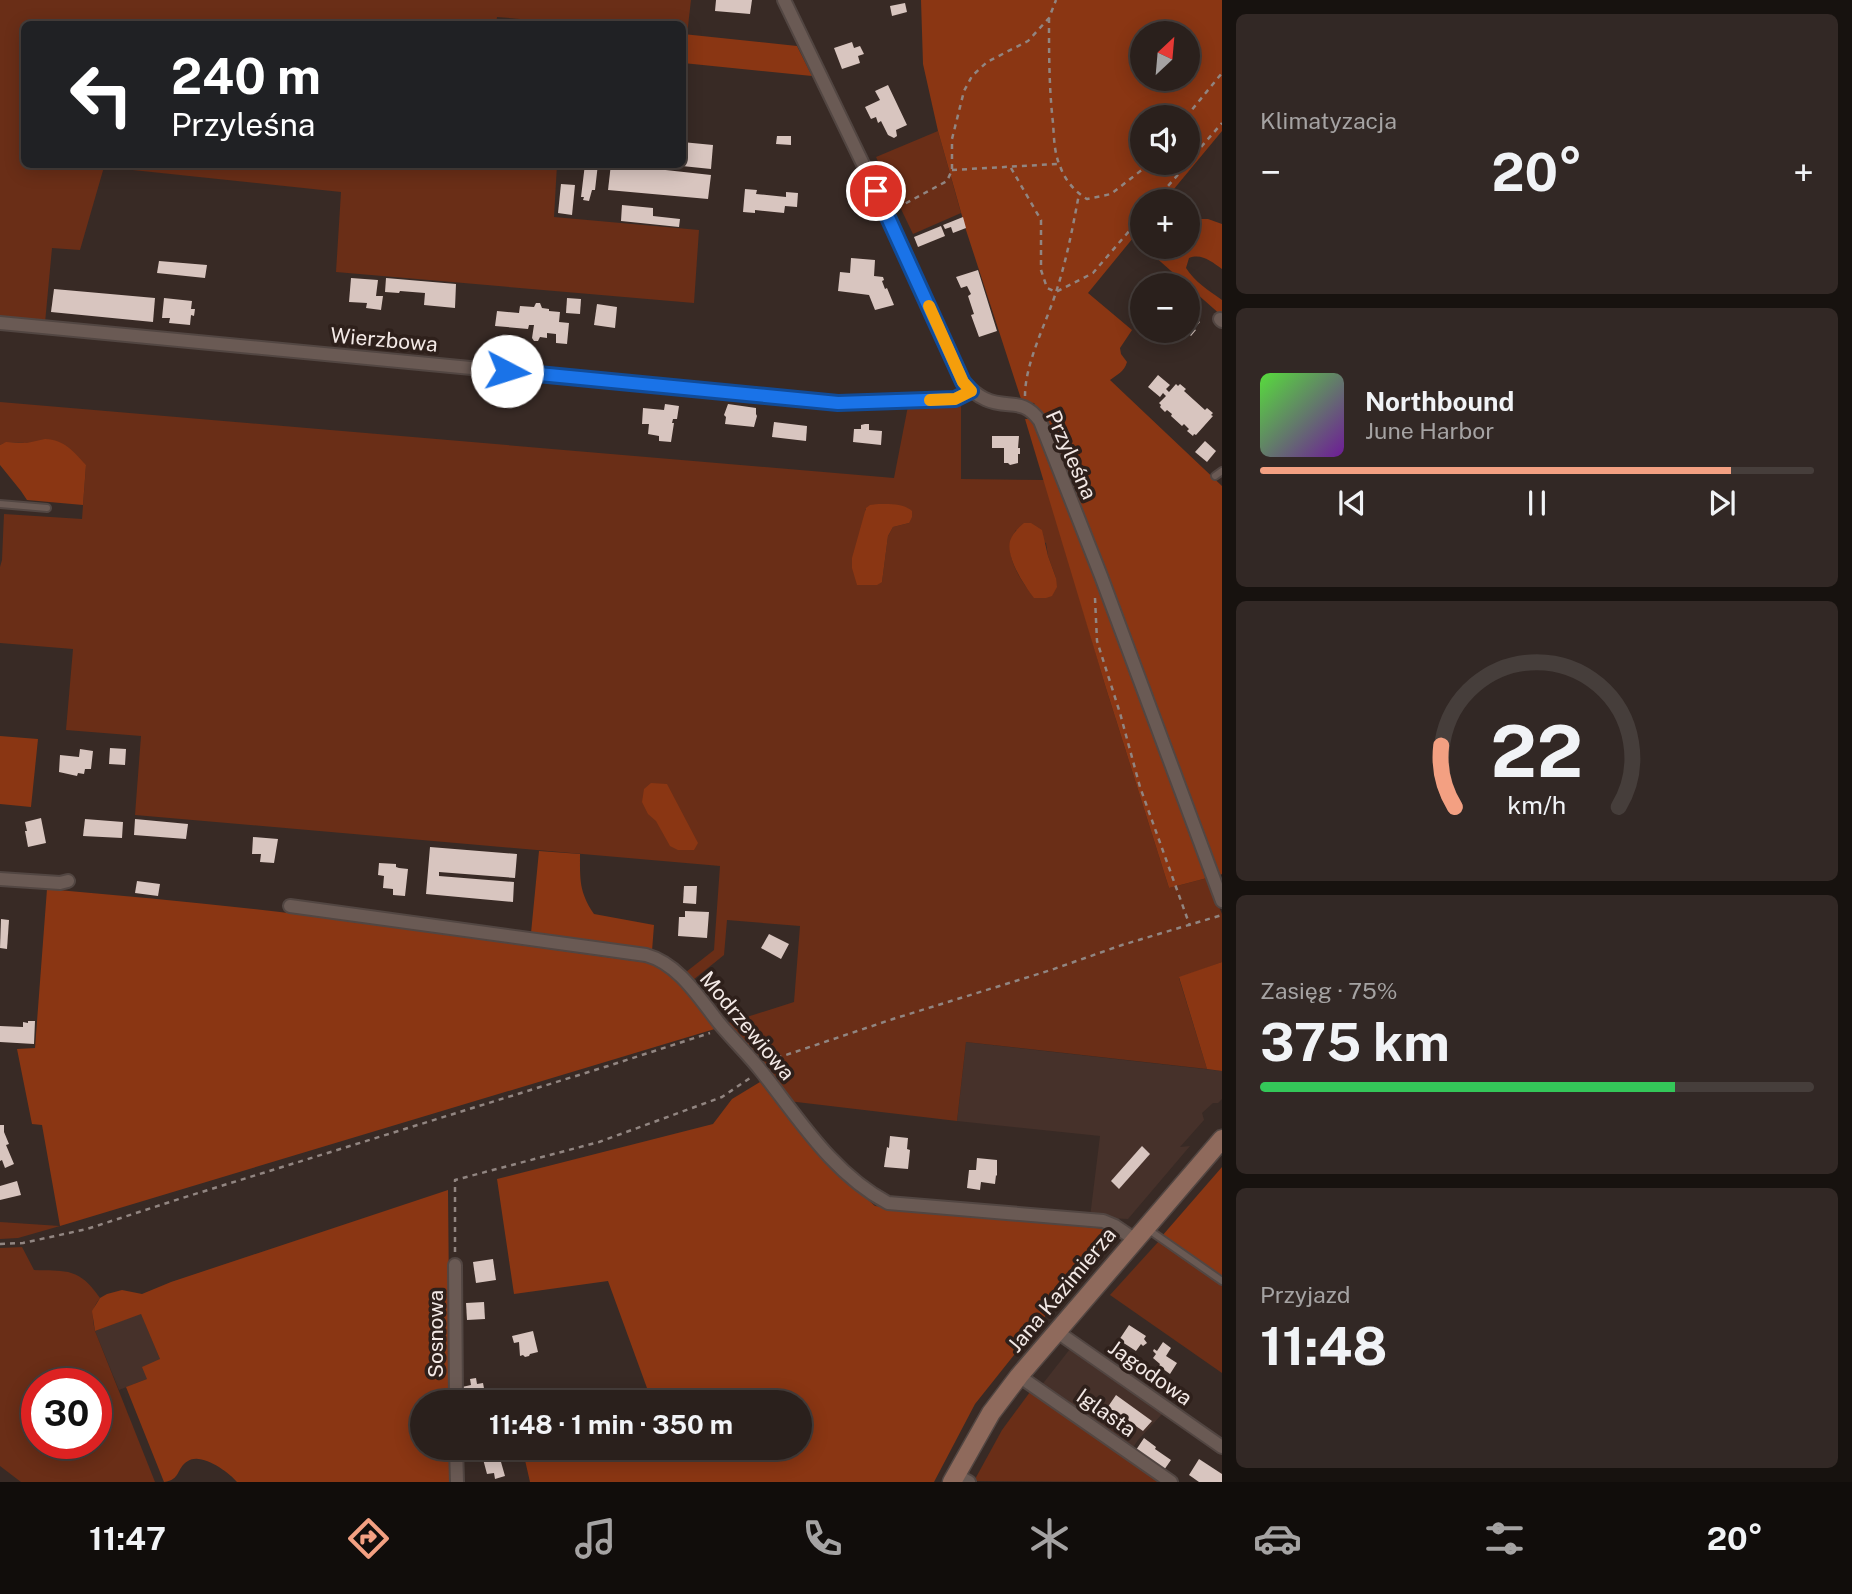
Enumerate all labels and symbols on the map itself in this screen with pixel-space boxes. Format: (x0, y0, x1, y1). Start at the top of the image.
north arrow (1130, 21, 1200, 91)
pin (846, 161, 906, 221)
street label: Wierzbowa (329, 322, 439, 357)
position arrow (470, 334, 544, 408)
street label: Przyleśna (1041, 406, 1102, 503)
street label: Modrzewiowa (695, 966, 800, 1085)
street label: Jana Kazimierza (1002, 1222, 1121, 1357)
street label: Sosnowa (423, 1290, 448, 1378)
street label: Jagodowa (1104, 1335, 1197, 1410)
speed limit sign: 30 (21, 1368, 112, 1459)
street label: Iglasta (1072, 1383, 1141, 1442)

